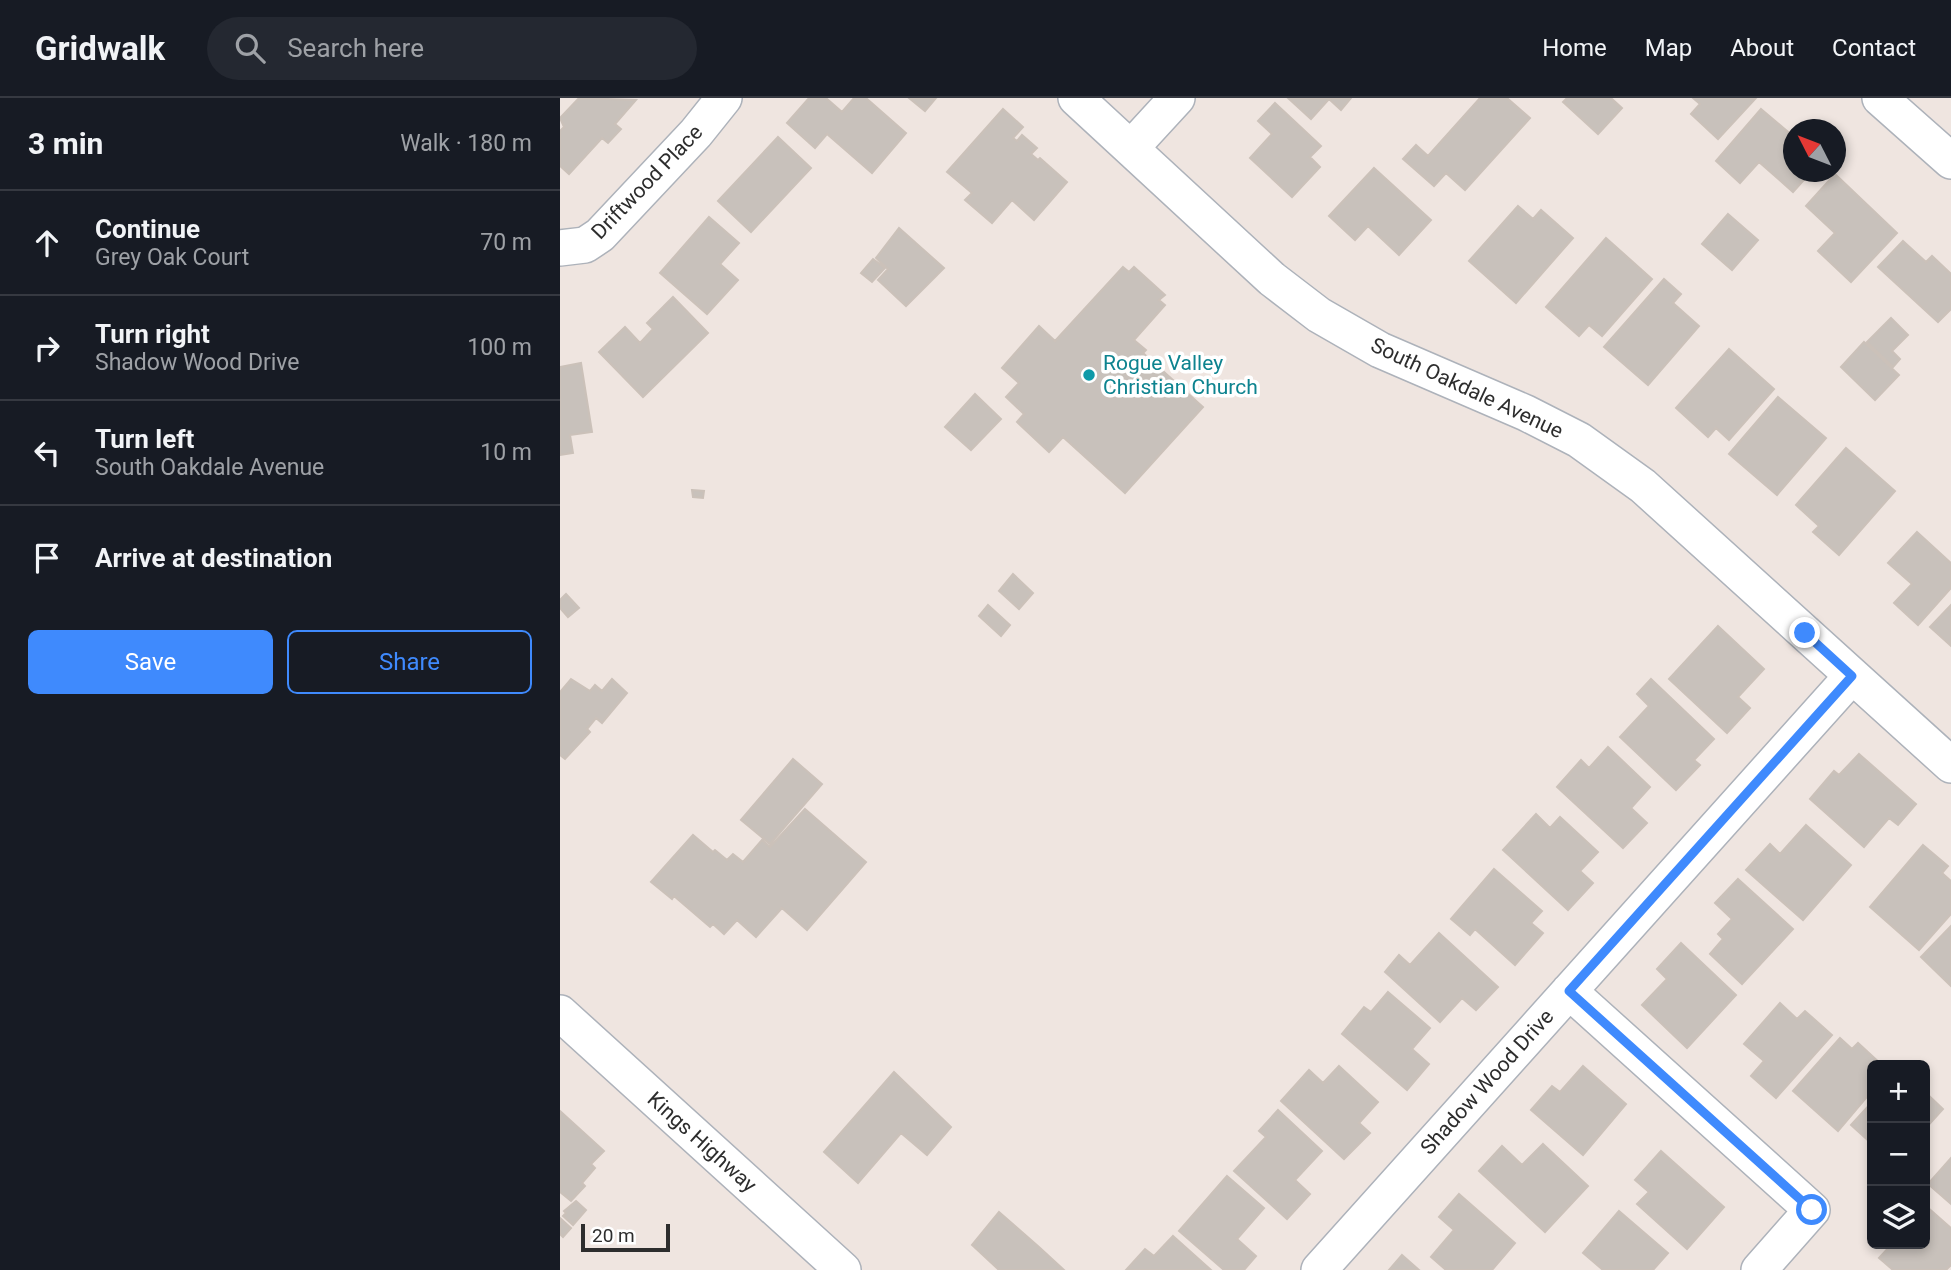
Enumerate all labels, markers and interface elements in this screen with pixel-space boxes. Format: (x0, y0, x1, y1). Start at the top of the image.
search box (207, 17, 697, 80)
text: Gridwalk (35, 29, 165, 68)
icon: search (231, 29, 269, 67)
text: Search here (287, 33, 424, 63)
text: Home (1542, 34, 1607, 62)
text: Map (1645, 34, 1692, 62)
text: About (1730, 34, 1794, 62)
text: Contact (1832, 34, 1916, 62)
north arrow (1783, 119, 1846, 182)
street label: Driftwood Place (587, 120, 707, 244)
text: 3 min (28, 126, 103, 161)
text: Walk · 180 m (400, 130, 532, 157)
text: Continue (95, 214, 200, 244)
icon: ahead (28, 224, 66, 262)
text: 70 m (480, 229, 532, 256)
text: Grey Oak Court (95, 244, 249, 271)
text: Turn right (95, 319, 210, 349)
icon: right (28, 329, 66, 367)
street label: South Oakdale Avenue (1367, 333, 1567, 443)
text: 100 m (467, 334, 532, 361)
text: Shadow Wood Drive (95, 349, 300, 376)
place label: Rogue Valley Christian Church (1103, 351, 1258, 399)
marker: Rogue Valley Christian Church (1081, 367, 1097, 383)
text: Turn left (95, 424, 194, 454)
icon: left (28, 434, 66, 472)
text: 10 m (480, 439, 532, 466)
text: South Oakdale Avenue (95, 454, 324, 481)
icon: arrive (28, 539, 66, 577)
text: Arrive at destination (95, 543, 332, 573)
route end (1789, 617, 1820, 648)
button: Save (28, 630, 273, 694)
button: Share (287, 630, 532, 694)
street label: Shadow Wood Drive (1416, 1005, 1558, 1159)
map controls (1867, 1060, 1930, 1249)
button: + (1867, 1060, 1930, 1123)
street label: Kings Highway (643, 1087, 761, 1197)
button: − (1867, 1123, 1930, 1186)
button: layers (1867, 1186, 1930, 1249)
route start (1796, 1194, 1827, 1225)
scale bar (581, 1221, 670, 1253)
text: 20 m (592, 1224, 635, 1247)

